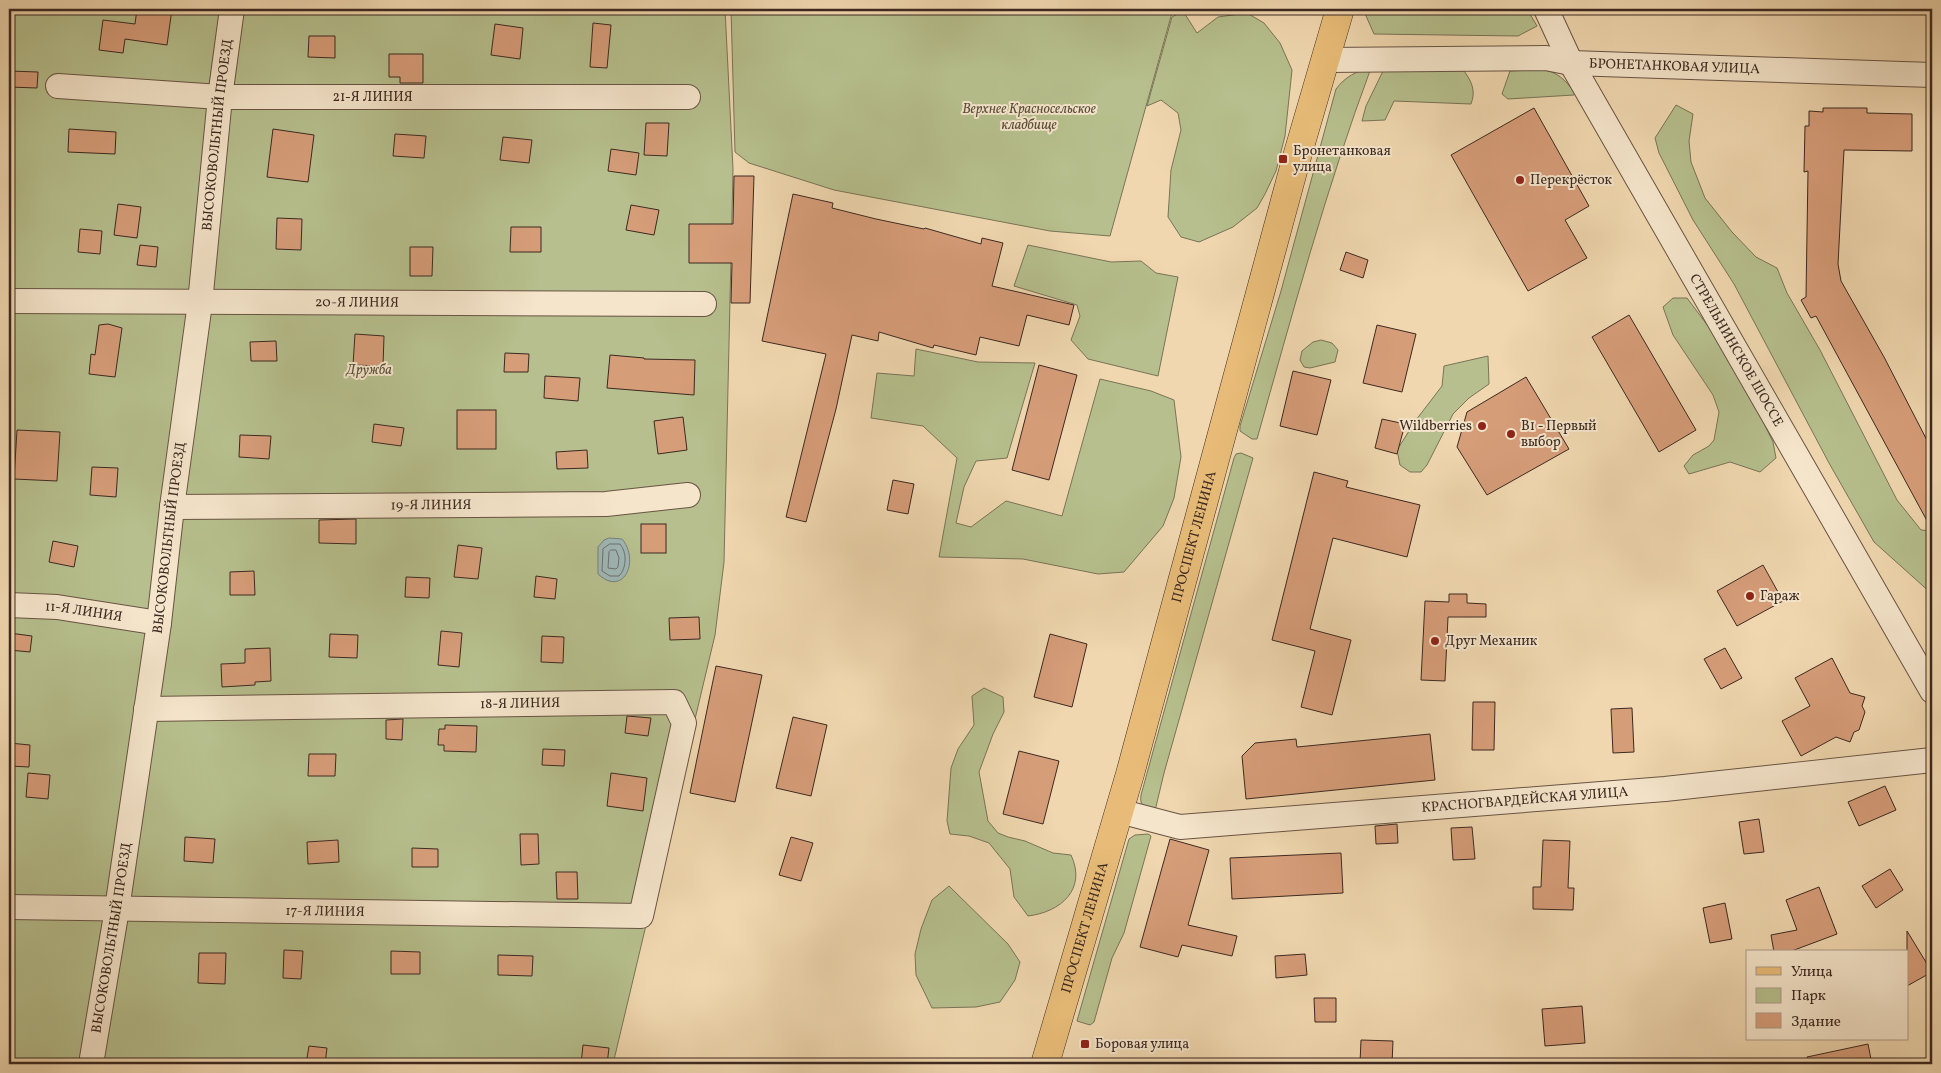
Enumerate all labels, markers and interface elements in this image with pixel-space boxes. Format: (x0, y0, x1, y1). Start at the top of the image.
street label: ВЫСОКОВОЛЬТНЫЙ ПРОЕЗД (198, 38, 237, 232)
street label: БРОНЕТАНКОВАЯ УЛИЦА (1589, 54, 1760, 79)
street label: 21-Я ЛИНИЯ (332, 88, 413, 107)
park label: Верхнее Красносельское кладбище (962, 100, 1096, 135)
place label: Бронетанковая улица (1293, 142, 1391, 177)
marker: Бронетанковая улица (1277, 153, 1289, 165)
place label: Перекрёсток (1530, 171, 1613, 190)
marker: Перекрёсток (1514, 174, 1526, 186)
street label: СТРЕЛЬНИНСКОЕ ШОССЕ (1685, 270, 1788, 430)
street label: 20-Я ЛИНИЯ (315, 293, 399, 312)
park label: Дружба (345, 361, 392, 380)
place label: Wildberries (1399, 417, 1472, 436)
place label: В1 - Первый выбор (1521, 417, 1597, 452)
marker: Wildberries (1476, 420, 1488, 432)
marker: В1 - Первый выбор (1505, 428, 1517, 440)
street label: ВЫСОКОВОЛЬТНЫЙ ПРОЕЗД (148, 441, 190, 635)
street label: ПРОСПЕКТ ЛЕНИНА (1167, 468, 1221, 605)
street label: 19-Я ЛИНИЯ (390, 495, 472, 515)
place label: Гараж (1760, 587, 1800, 606)
marker: Гараж (1744, 590, 1756, 602)
street label: 11-Я ЛИНИЯ (44, 597, 124, 627)
place label: Друг Механик (1445, 632, 1538, 651)
marker: Друг Механик (1429, 635, 1441, 647)
street label: 18-Я ЛИНИЯ (480, 694, 560, 714)
street label: КРАСНОГВАРДЕЙСКАЯ УЛИЦА (1421, 782, 1629, 818)
street label: ВЫСОКОВОЛЬТНЫЙ ПРОЕЗД (87, 841, 136, 1035)
street label: ПРОСПЕКТ ЛЕНИНА (1057, 860, 1113, 996)
street label: 17-Я ЛИНИЯ (285, 901, 365, 922)
legend (1746, 950, 1908, 1040)
text: Улица (1791, 962, 1833, 983)
text: Парк (1791, 986, 1826, 1007)
text: Здание (1791, 1012, 1841, 1033)
place label: Боровая улица (1095, 1035, 1189, 1054)
marker: Боровая улица (1079, 1038, 1091, 1050)

